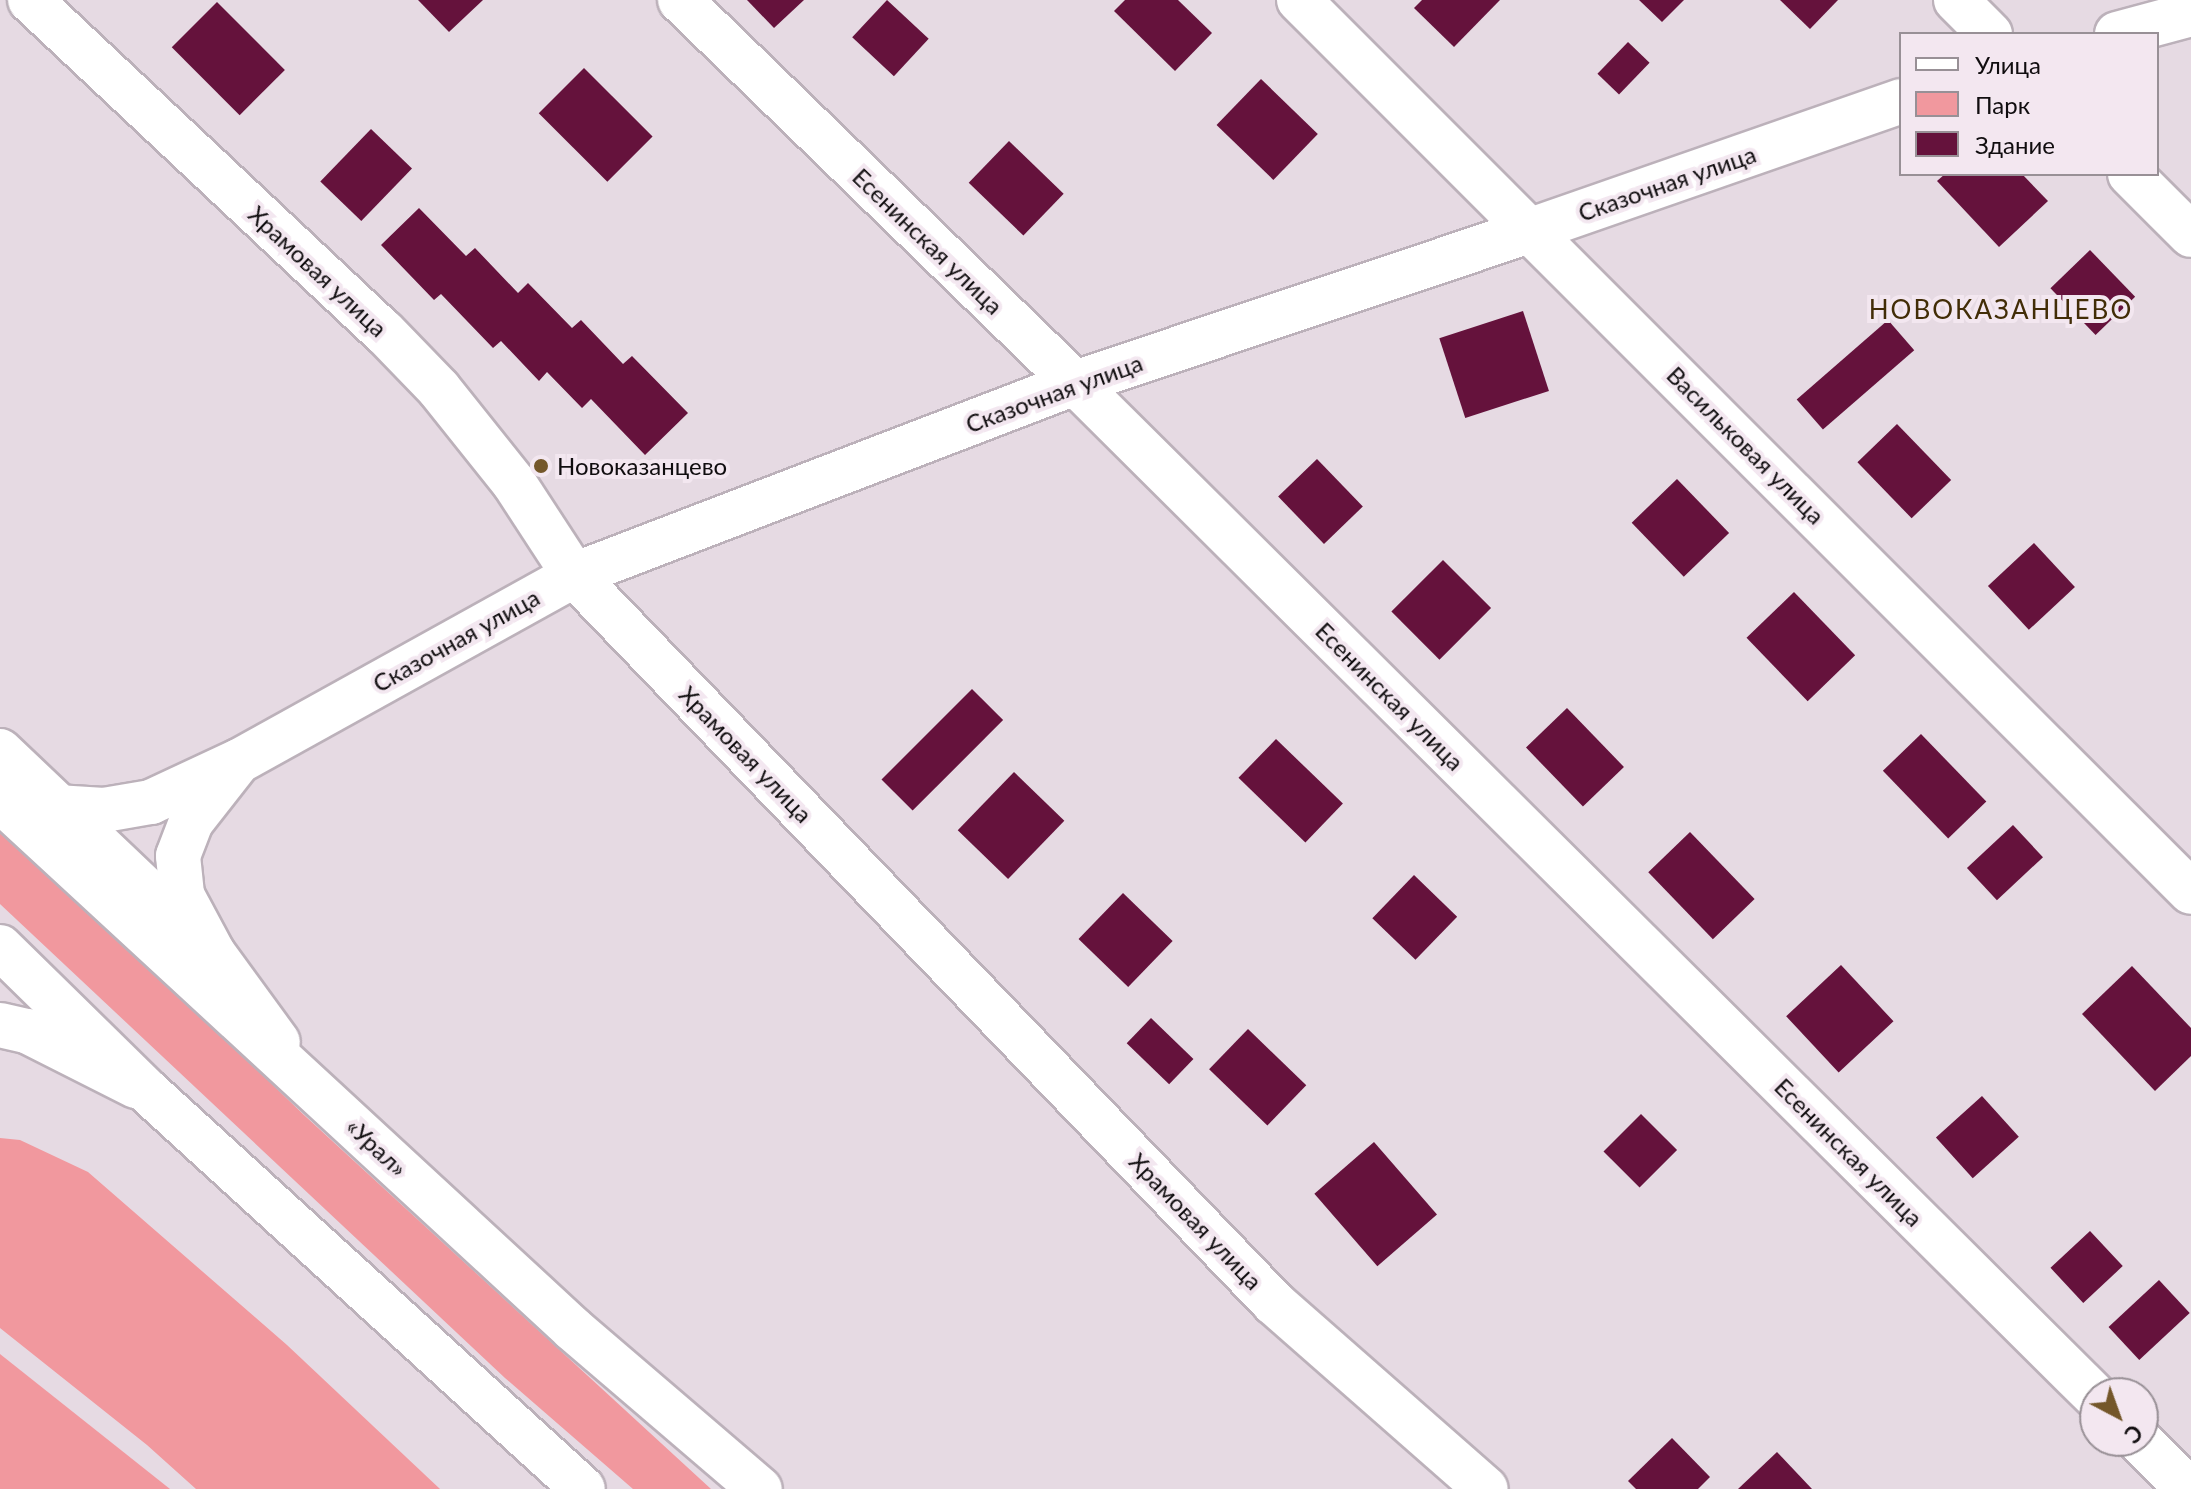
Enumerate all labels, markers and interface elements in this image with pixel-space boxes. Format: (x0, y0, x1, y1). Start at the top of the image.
legend (1899, 32, 2159, 176)
text: Улица (1975, 50, 2041, 79)
text: Парк (1975, 90, 2030, 119)
text: Здание (1975, 130, 2055, 159)
street label: Сказочная улица (1574, 139, 1760, 227)
street label: Есенинская улица (847, 162, 1009, 320)
street label: Храмовая улица (243, 200, 393, 342)
district label: НОВОКАЗАНЦЕВО (1869, 294, 2133, 326)
street label: Сказочная улица (962, 348, 1146, 438)
street label: Васильковая улица (1661, 360, 1831, 530)
place label: Новоказанцево (557, 452, 727, 480)
marker: Новоказанцево (532, 457, 550, 475)
street label: Сказочная улица (368, 582, 544, 698)
street label: Есенинская улица (1310, 616, 1470, 776)
street label: Храмовая улица (674, 680, 818, 828)
street label: Есенинская улица (1769, 1072, 1929, 1232)
street label: «Урал» (341, 1112, 413, 1182)
street label: Храмовая улица (1124, 1147, 1268, 1295)
north arrow (2079, 1377, 2159, 1457)
text: С (2119, 1419, 2148, 1449)

